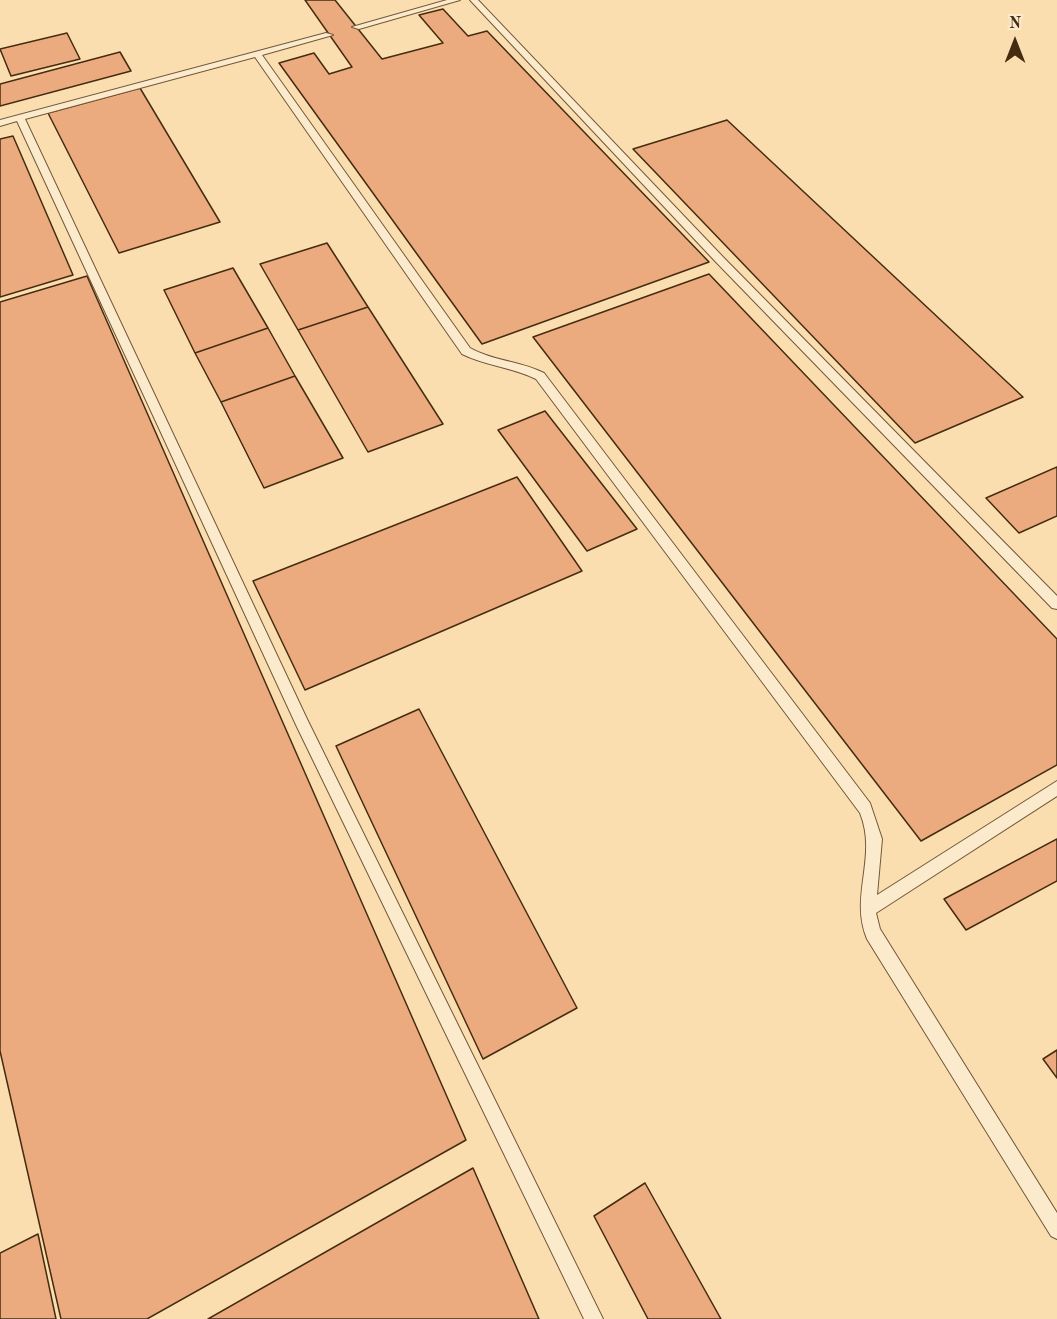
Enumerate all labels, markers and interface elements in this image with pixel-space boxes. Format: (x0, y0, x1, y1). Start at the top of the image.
north arrow (985, 12, 1045, 72)
text: N (1009, 16, 1021, 32)

